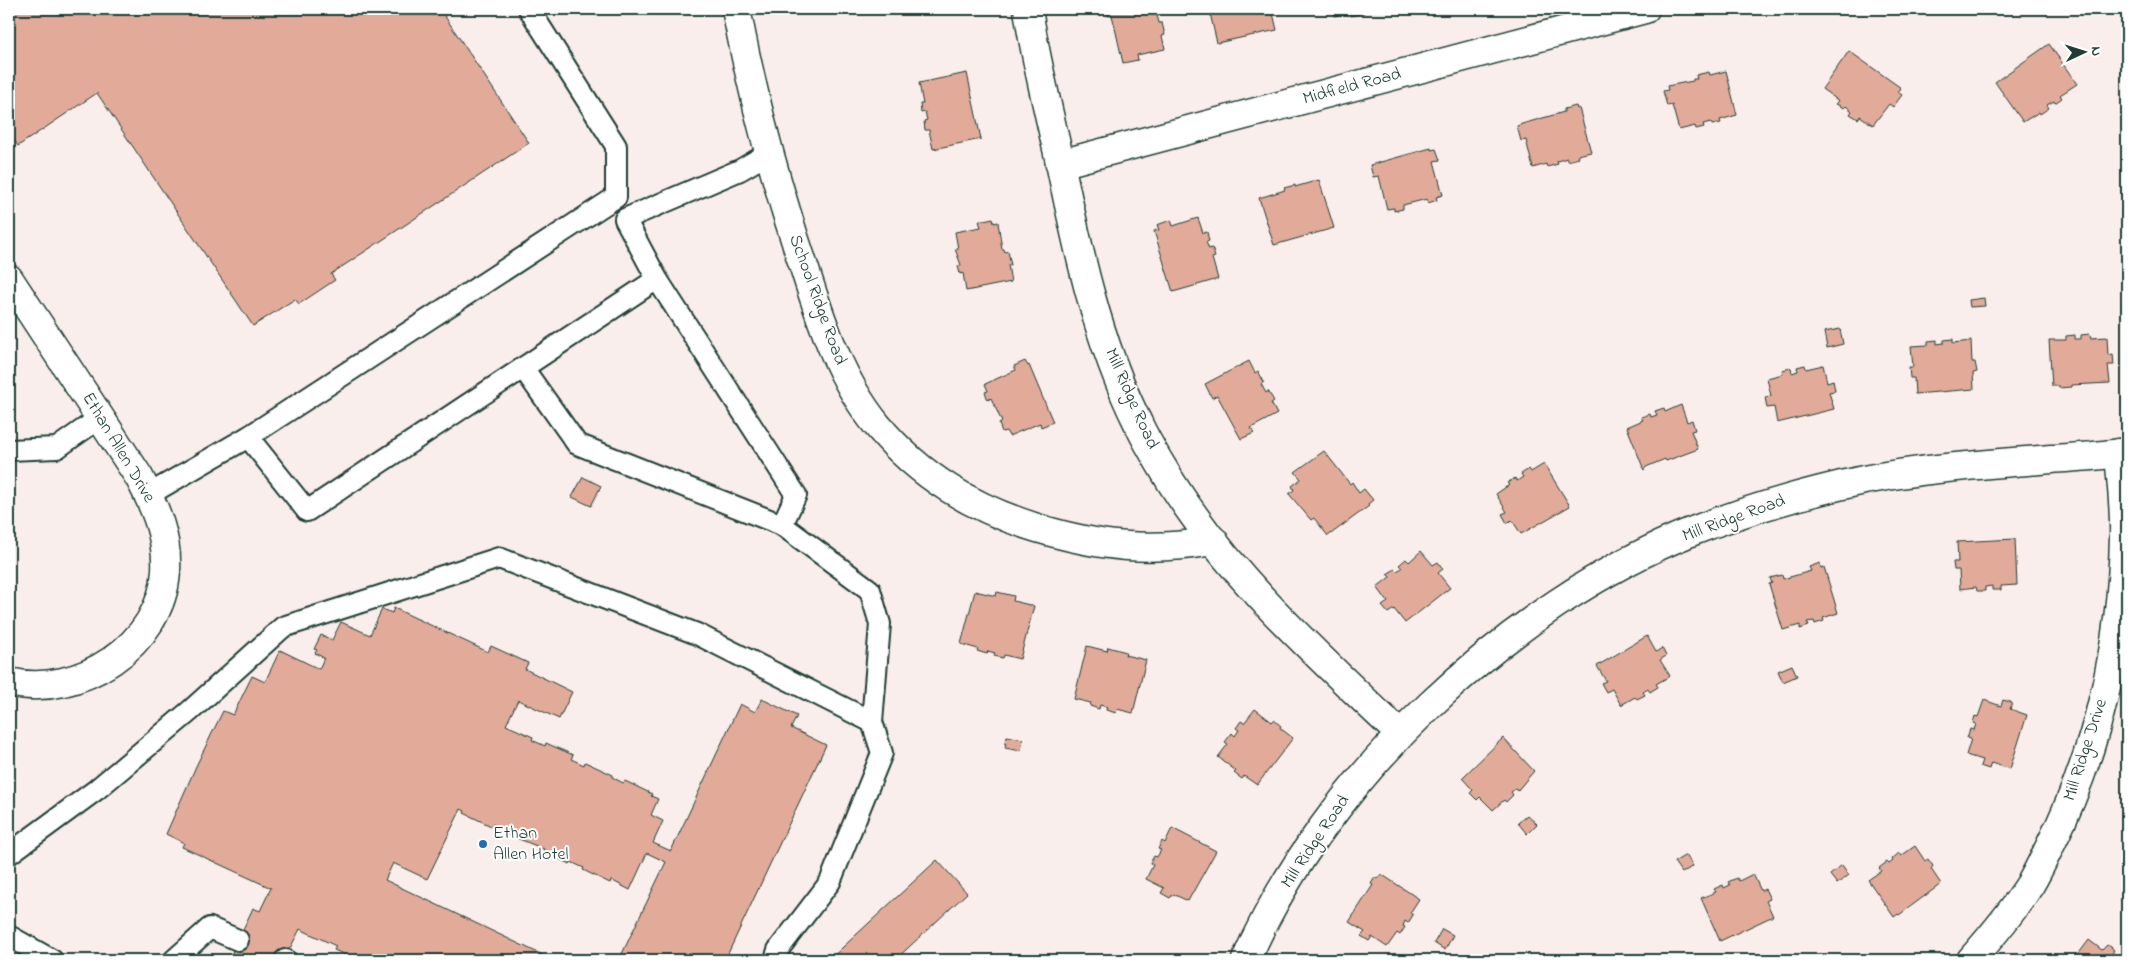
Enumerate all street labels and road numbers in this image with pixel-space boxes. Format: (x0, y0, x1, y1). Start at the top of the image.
street label: Midfield Road (1300, 61, 1404, 113)
street label: School Ridge Road (780, 231, 853, 369)
street label: Mill Ridge Road (1096, 344, 1165, 454)
street label: Ethan Allen Drive (75, 388, 162, 509)
street label: Mill Ridge Road (1679, 488, 1789, 551)
street label: Mill Ridge Drive (2057, 695, 2116, 805)
street label: Mill Ridge Road (1275, 790, 1358, 895)

